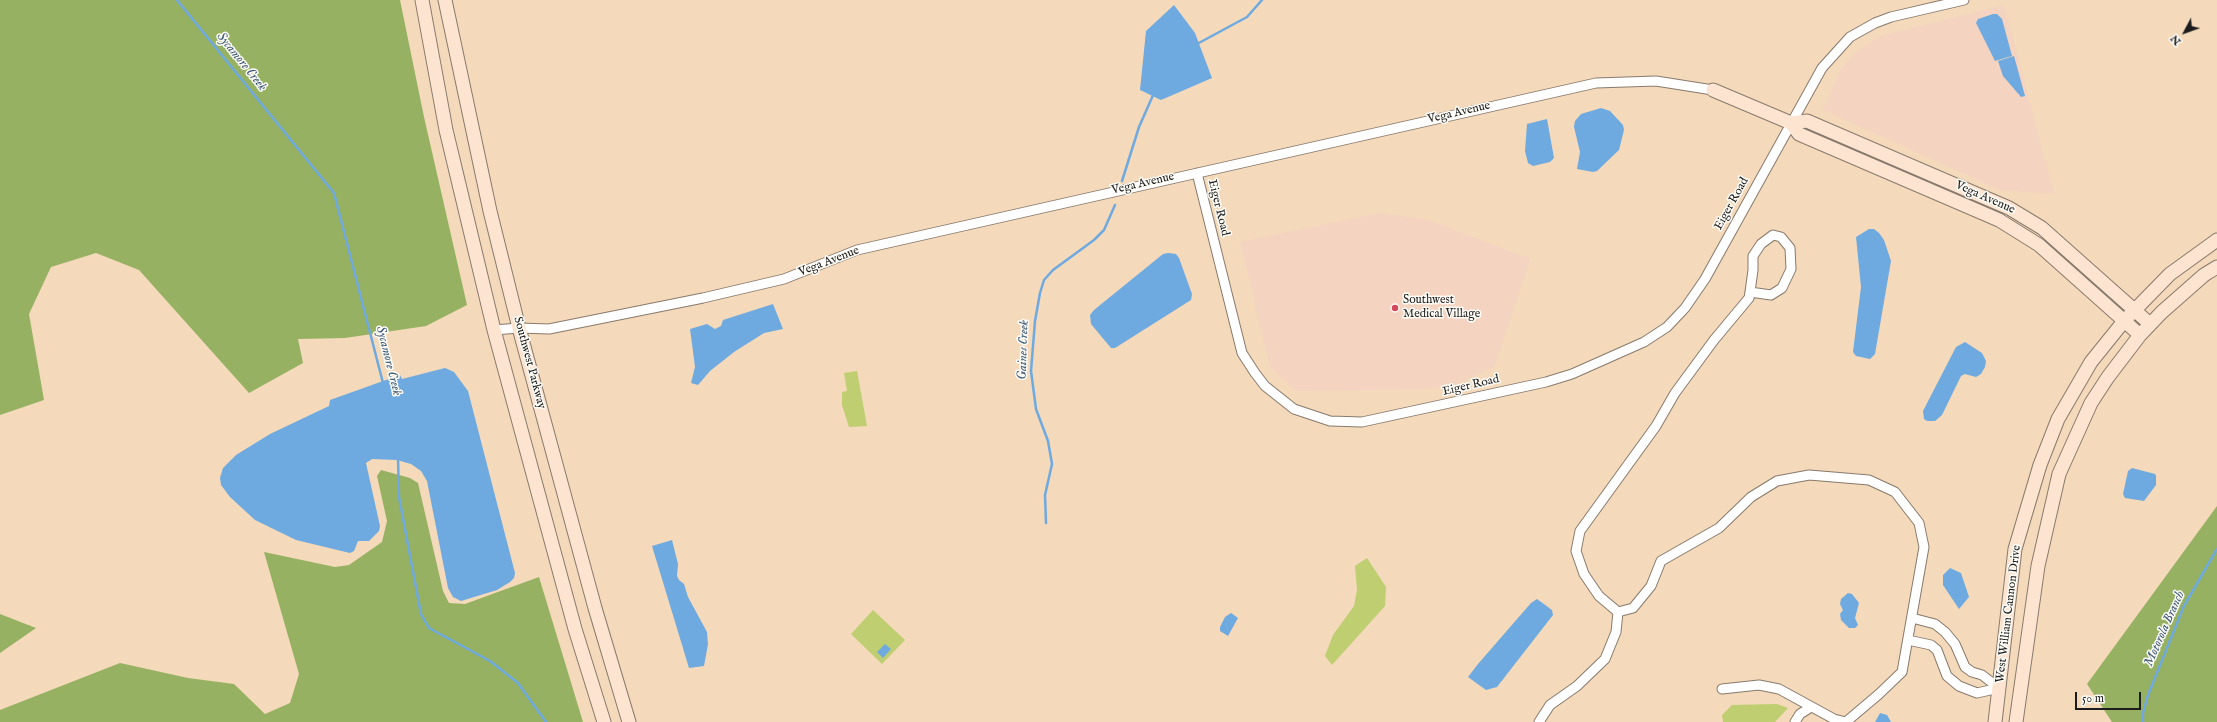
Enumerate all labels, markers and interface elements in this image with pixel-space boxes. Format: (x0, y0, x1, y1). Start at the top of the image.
north arrow (2165, 12, 2205, 52)
water label: Sycamore Creek (213, 30, 269, 94)
text: N (2168, 32, 2184, 48)
street label: Vega Avenue (1426, 99, 1492, 127)
street label: Vega Avenue (1110, 170, 1176, 198)
street label: Eiger Road (1712, 175, 1752, 233)
street label: Eiger Road (1204, 178, 1232, 238)
street label: Vega Avenue (1953, 178, 2017, 218)
street label: Vega Avenue (797, 244, 861, 280)
place label: Southwest Medical Village (1403, 294, 1480, 322)
marker: Southwest Medical Village (1390, 303, 1400, 313)
street label: Southwest Parkway (510, 315, 548, 411)
water label: Gaines Creek (1015, 320, 1033, 380)
water label: Sycamore Creek (372, 325, 404, 397)
street label: Eiger Road (1441, 372, 1501, 400)
street label: West William Cannon Drive (1993, 544, 2025, 684)
water label: Motorola Branch (2141, 589, 2189, 669)
scale bar (2077, 684, 2143, 710)
text: 50 m (2082, 691, 2104, 706)

